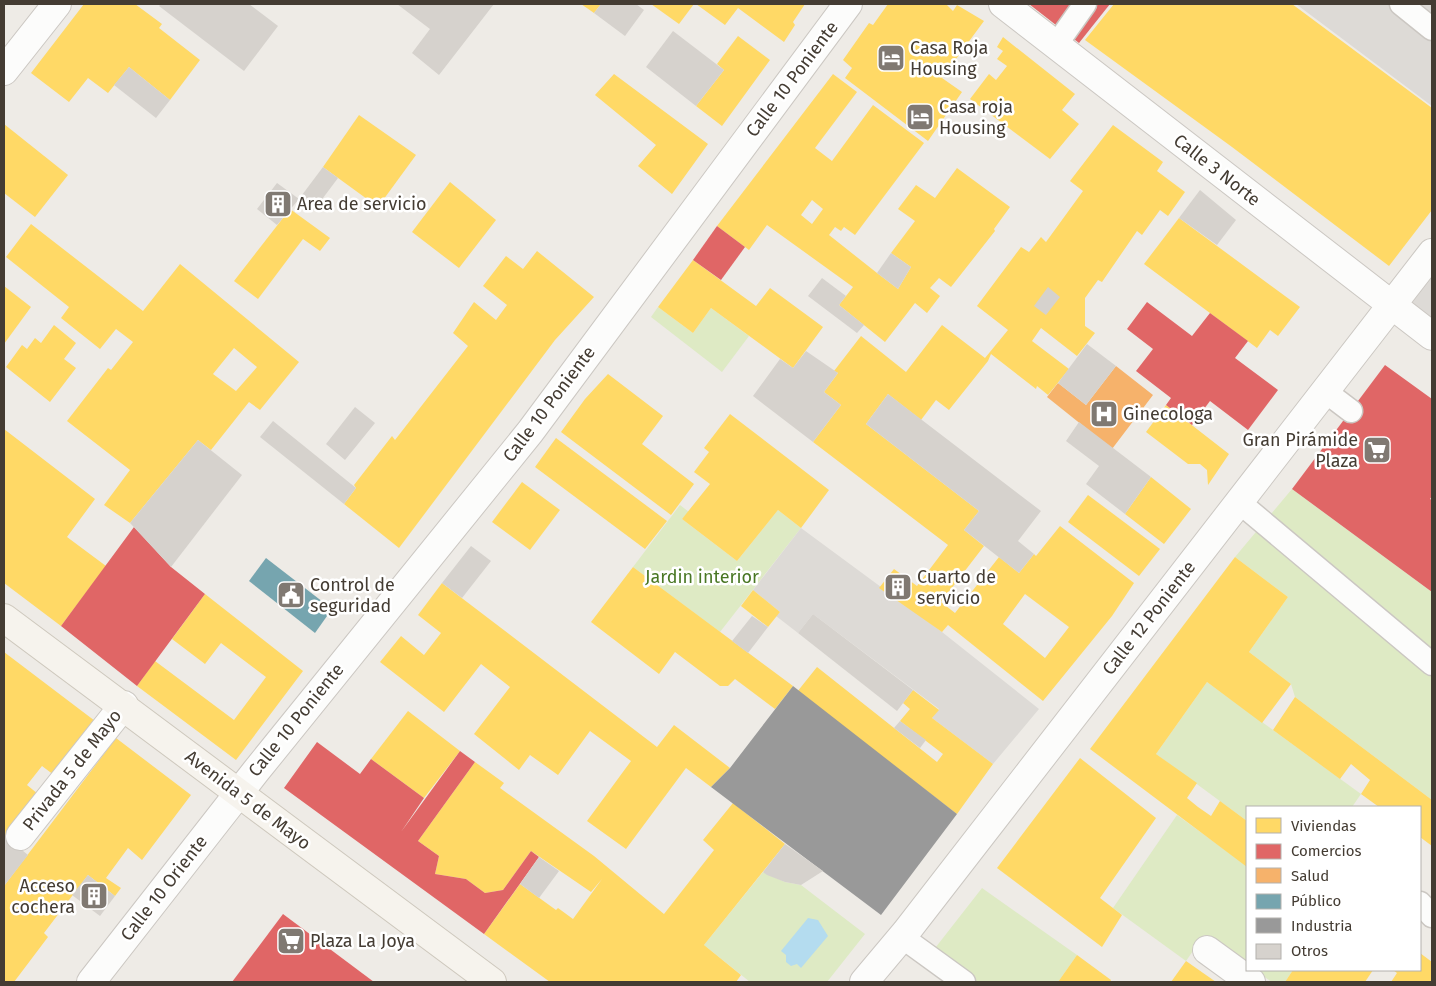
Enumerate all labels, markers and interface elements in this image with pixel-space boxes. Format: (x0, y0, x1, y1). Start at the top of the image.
street label: Calle 10 Poniente (741, 17, 843, 141)
place label: Casa Roja Housing (910, 37, 988, 80)
hotel icon: Casa Roja Housing (876, 43, 906, 73)
place label: Casa roja Housing (939, 96, 1013, 139)
hotel icon: Casa roja Housing (905, 102, 935, 132)
street label: Calle 3 Norte (1169, 129, 1265, 211)
building icon: Area de servicio (263, 189, 293, 219)
place label: Area de servicio (297, 193, 427, 215)
street label: Calle 10 Poniente (498, 342, 600, 466)
hospital icon: Ginecologa (1089, 399, 1119, 429)
place label: Ginecologa (1123, 403, 1213, 425)
place label: Gran Pirámide Plaza (1242, 429, 1358, 472)
supermarket icon: Gran Pirámide Plaza (1362, 435, 1392, 465)
street label: Calle 12 Poniente (1098, 557, 1200, 679)
park label: Jardin interior (645, 566, 759, 588)
place label: Cuarto de servicio (917, 566, 996, 609)
building icon: Cuarto de servicio (883, 572, 913, 602)
place label: Control de seguridad (310, 574, 395, 617)
public building icon: Control de seguridad (276, 580, 306, 610)
street label: Calle 10 Poniente (244, 659, 348, 781)
street label: Privada 5 de Mayo (18, 705, 126, 835)
street label: Avenida 5 de Mayo (181, 746, 315, 854)
legend (1246, 806, 1421, 971)
text: Viviendas (1291, 817, 1356, 835)
street label: Calle 10 Oriente (116, 831, 212, 945)
text: Comercios (1291, 842, 1361, 860)
text: Salud (1291, 867, 1329, 885)
place label: Acceso cochera (11, 875, 75, 918)
building icon: Acceso cochera (79, 881, 109, 911)
text: Público (1291, 892, 1341, 910)
text: Industria (1291, 917, 1353, 935)
supermarket icon: Plaza La Joya (276, 926, 306, 956)
place label: Plaza La Joya (310, 930, 415, 952)
text: Otros (1291, 942, 1328, 960)

